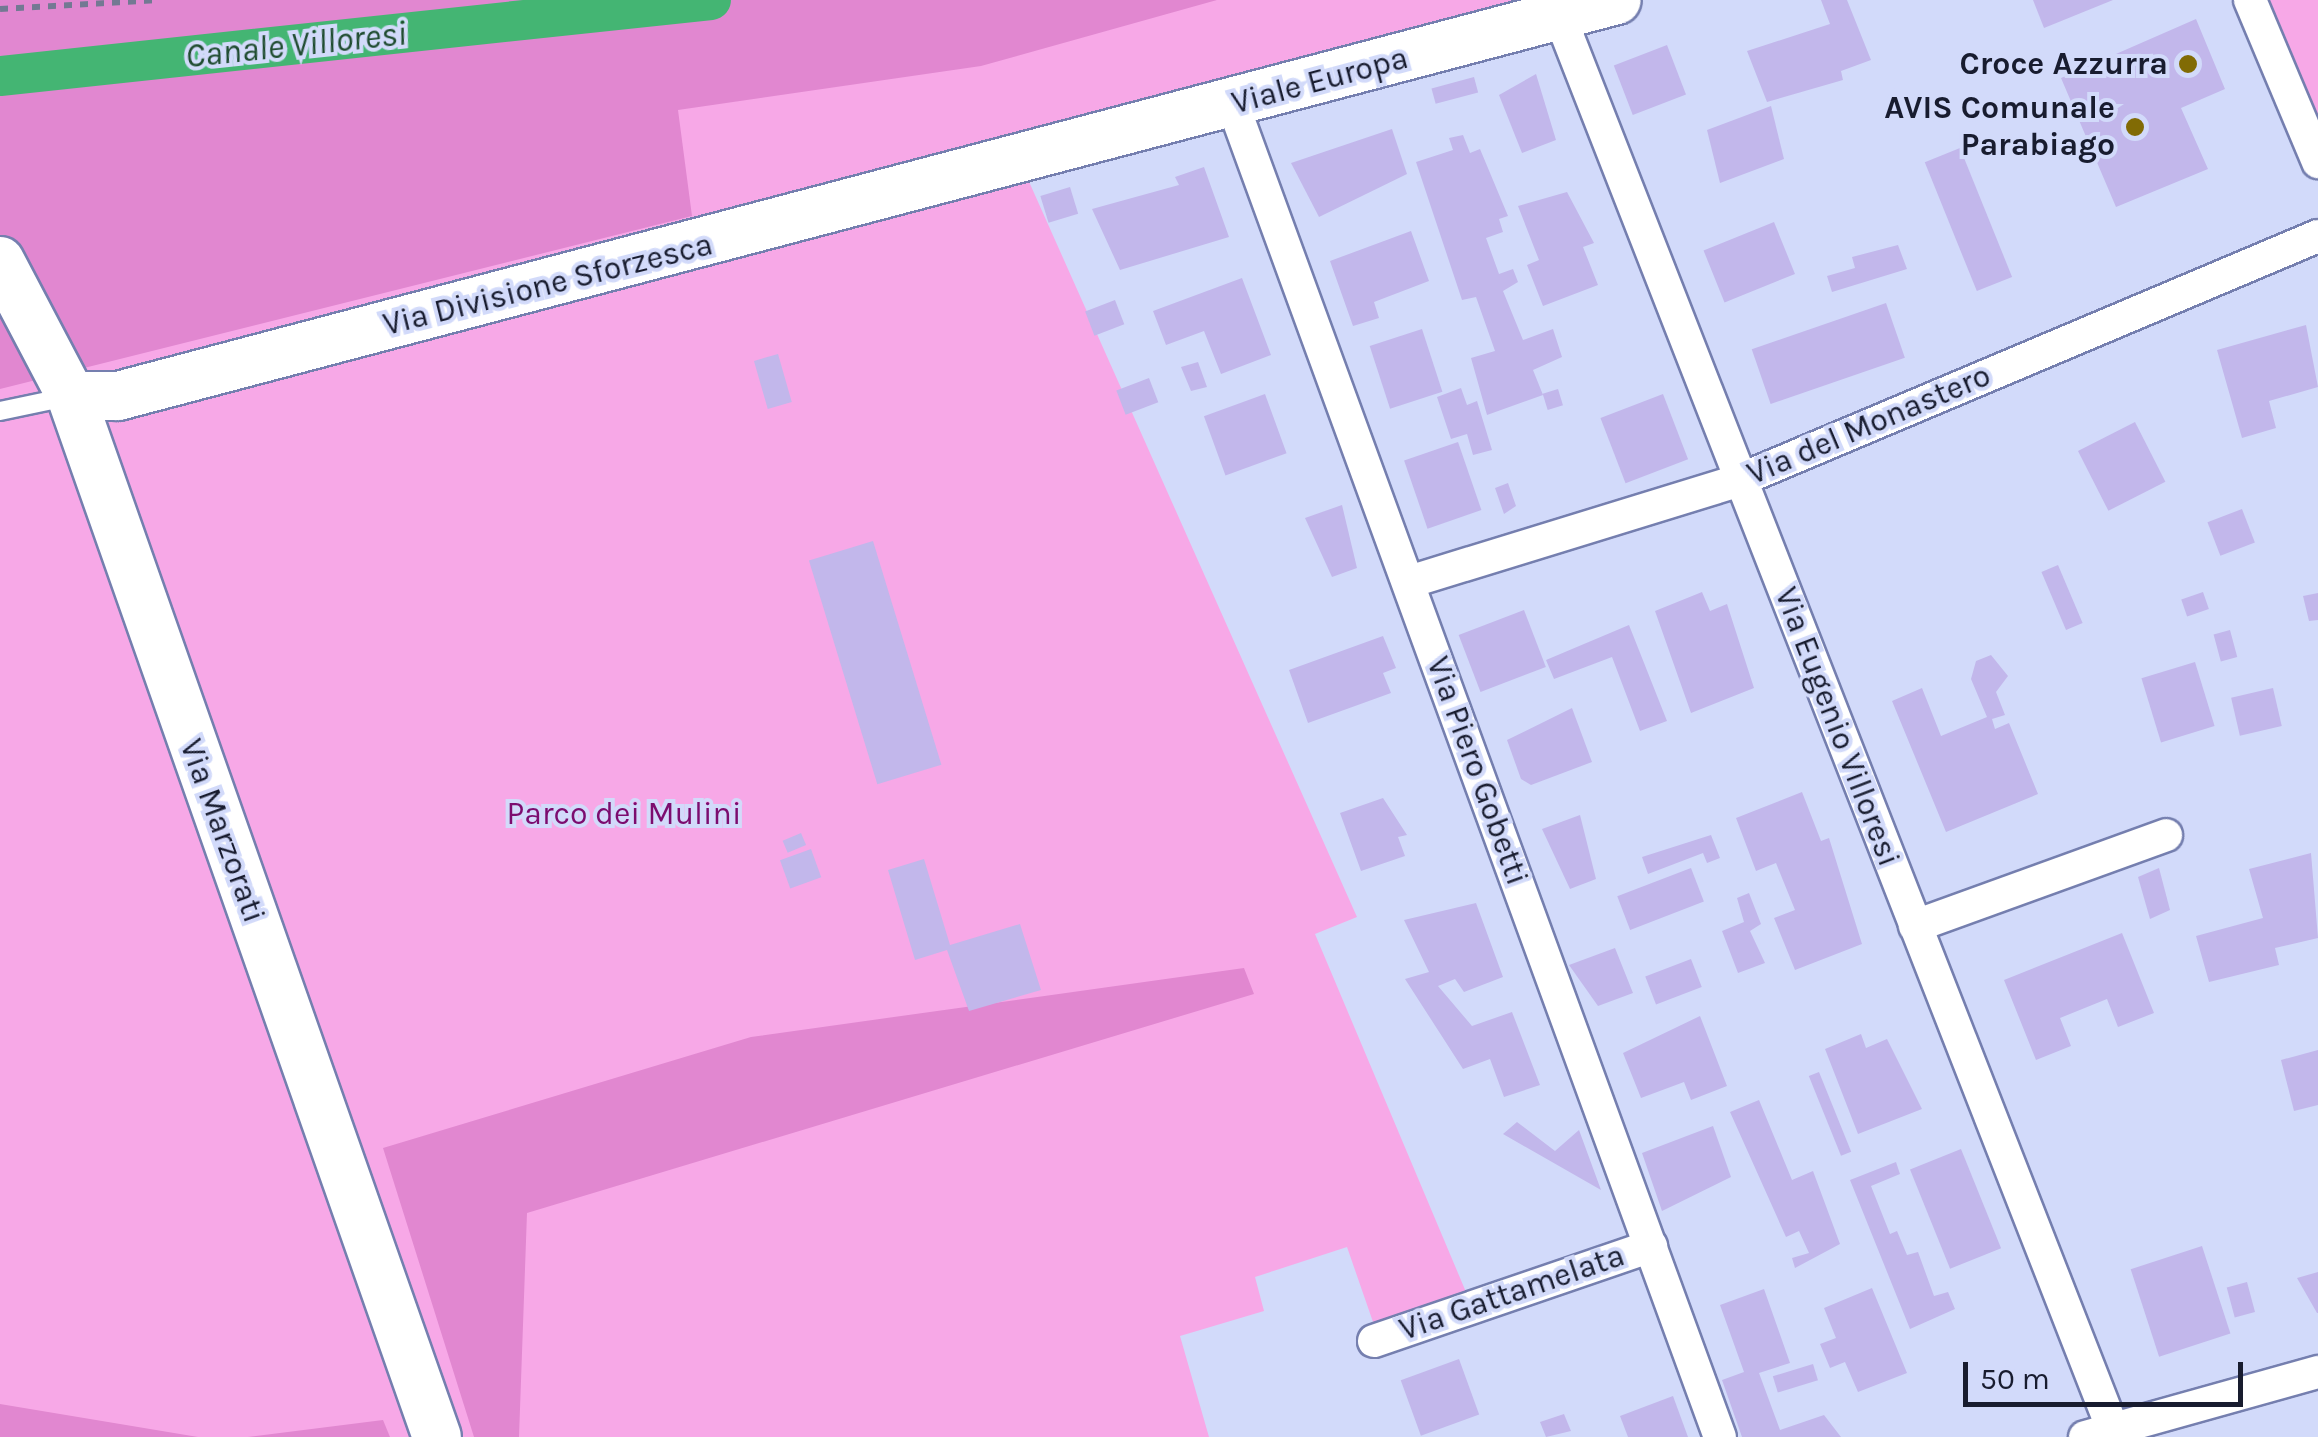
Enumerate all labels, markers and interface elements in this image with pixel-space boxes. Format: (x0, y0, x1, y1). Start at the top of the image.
water label: Canale Villoresi (183, 12, 409, 78)
street label: Viale Europa (1228, 39, 1412, 123)
place label: Croce Azzurra (1959, 45, 2168, 83)
marker: Croce Azzurra (2177, 53, 2199, 75)
place label: AVIS Comunale Parabiago (1884, 90, 2115, 165)
marker: AVIS Comunale Parabiago (2124, 116, 2146, 138)
street label: Via Divisione Sforzesca (379, 225, 717, 345)
street label: Via del Monastero (1742, 356, 1996, 494)
street label: Via Eugenio Villoresi (1766, 582, 1908, 872)
street label: Via Piero Gobetti (1418, 652, 1536, 890)
street label: Via Marzorati (171, 734, 273, 928)
park label: Parco dei Mulini (507, 795, 741, 833)
street label: Via Gattamelata (1395, 1237, 1629, 1349)
scale bar (1968, 1342, 2248, 1404)
text: 50 m (1980, 1361, 2050, 1397)

